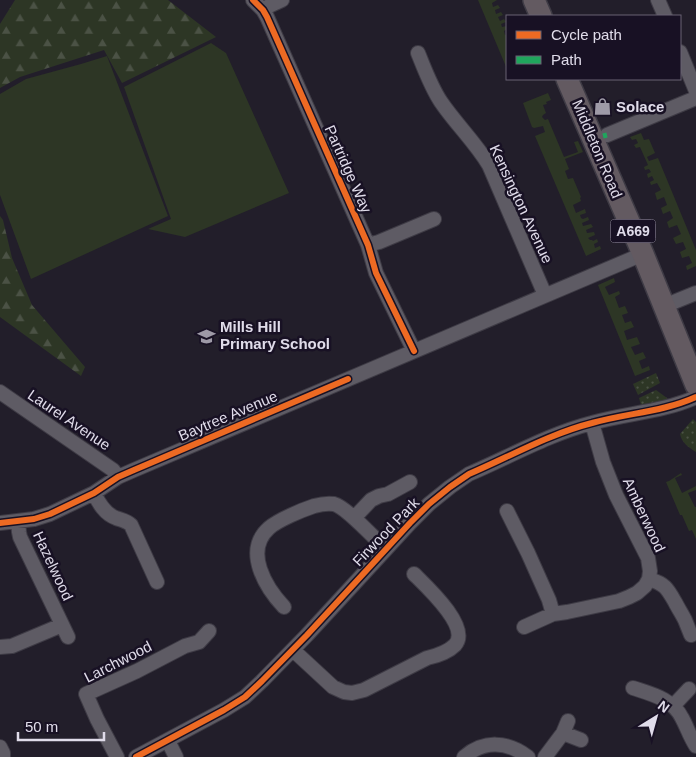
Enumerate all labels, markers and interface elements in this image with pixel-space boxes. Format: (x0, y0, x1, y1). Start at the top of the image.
legend (506, 15, 681, 80)
text: Cycle path (551, 26, 622, 43)
text: Path (551, 51, 582, 68)
street label: Middleton Road (569, 97, 626, 200)
shop icon: Solace (592, 97, 612, 117)
place label: Solace (616, 98, 664, 115)
street label: Partridge Way (321, 122, 376, 216)
street label: Kensington Avenue (486, 142, 556, 266)
road number: A669 (610, 220, 656, 242)
place label: Mills Hill Primary School (220, 318, 330, 352)
school or university icon: Mills Hill Primary School (196, 326, 216, 346)
street label: Laurel Avenue (25, 386, 114, 453)
street label: Baytree Avenue (176, 387, 280, 444)
street label: Amberwood (620, 475, 669, 555)
street label: Firwood Park (349, 494, 423, 569)
street label: Hazelwood (30, 529, 77, 603)
street label: Larchwood (81, 637, 154, 686)
north arrow (631, 692, 681, 742)
text: N (655, 697, 673, 716)
scale bar (18, 710, 104, 742)
text: 50 m (25, 718, 58, 735)

